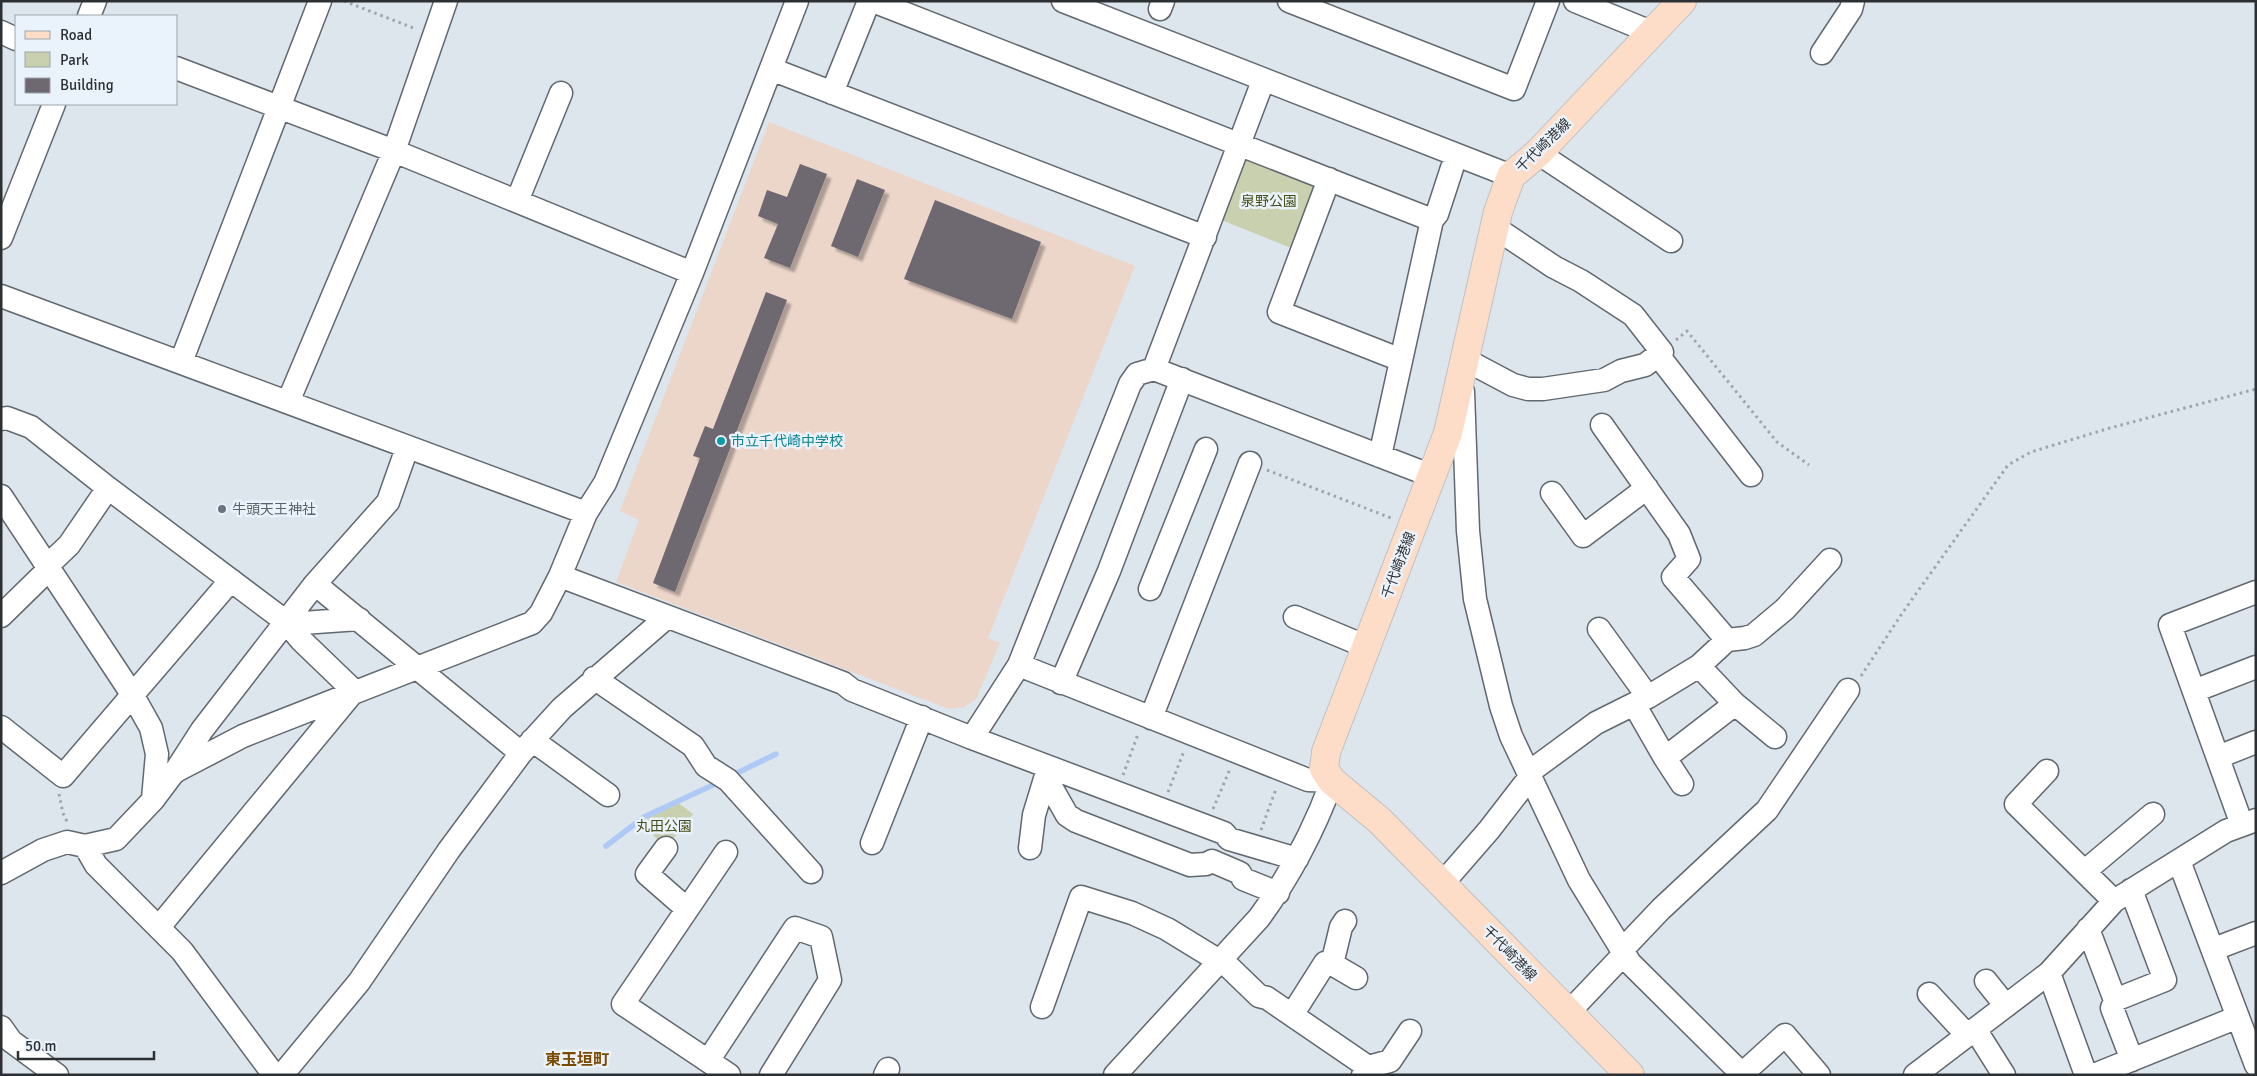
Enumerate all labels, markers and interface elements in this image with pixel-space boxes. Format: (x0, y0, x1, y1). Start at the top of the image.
legend (15, 15, 178, 105)
text: Road (60, 26, 92, 44)
text: Park (60, 51, 89, 69)
text: Building (60, 76, 114, 94)
street label: 千代崎港線 (1512, 115, 1574, 176)
park label: 泉野公園 (1241, 193, 1297, 210)
place label: 市立千代崎中学校 (731, 433, 843, 450)
marker: 市立千代崎中学校 (715, 435, 727, 447)
place label: 牛頭天王神社 (232, 501, 316, 518)
marker: 牛頭天王神社 (216, 503, 228, 515)
street label: 千代崎港線 (1378, 529, 1419, 601)
park label: 丸田公園 (636, 818, 692, 835)
street label: 千代崎港線 (1479, 922, 1540, 984)
scale bar (18, 1028, 154, 1060)
text: 50 m (25, 1037, 56, 1055)
district label: 東玉垣町 (545, 1050, 609, 1070)

